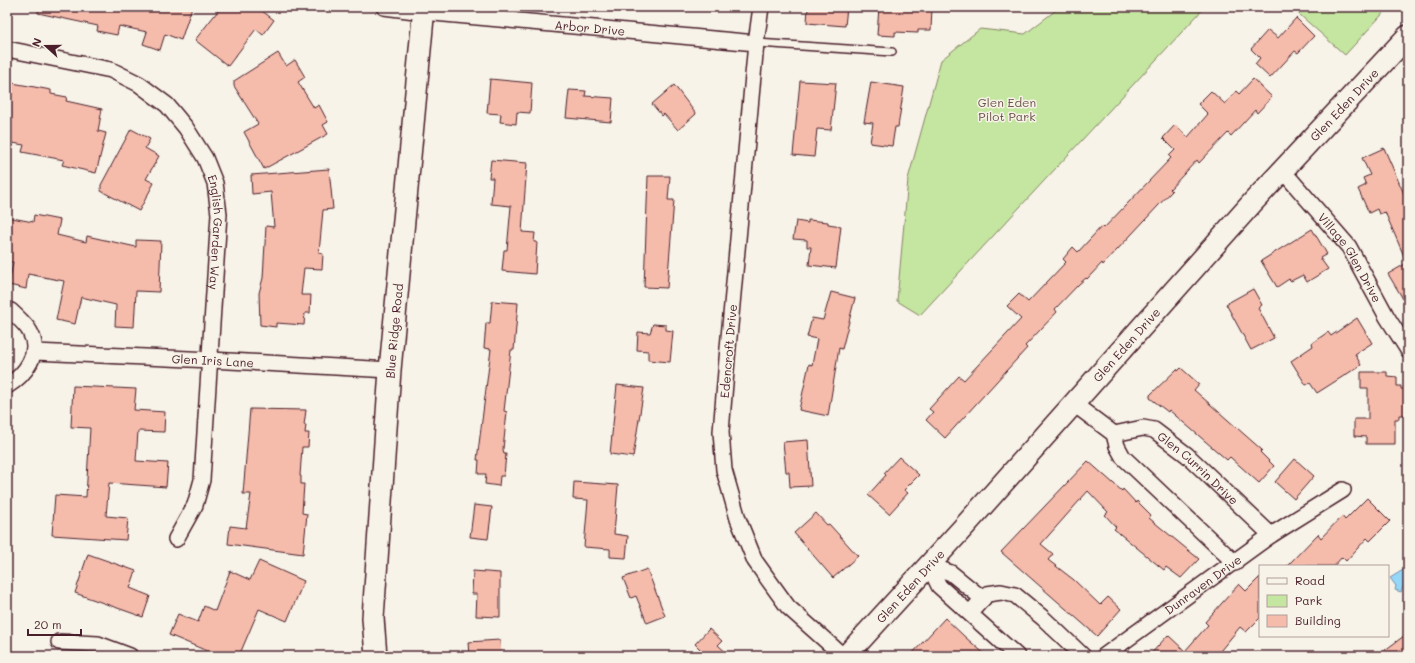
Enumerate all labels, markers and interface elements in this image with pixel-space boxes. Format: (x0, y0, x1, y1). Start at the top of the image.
street label: Arbor Drive (554, 16, 626, 39)
north arrow (26, 26, 66, 66)
text: N (28, 36, 45, 49)
street label: Glen Eden Drive (1306, 65, 1382, 144)
park label: Glen Eden Pilot Park (978, 94, 1036, 124)
street label: English Garden Way (204, 172, 227, 290)
street label: Village Glen Drive (1315, 209, 1385, 305)
street label: Blue Ridge Road (381, 282, 406, 379)
street label: Edencroft Drive (716, 303, 740, 399)
street label: Glen Eden Drive (1089, 304, 1163, 385)
street label: Glen Iris Lane (171, 350, 254, 370)
street label: Glen Currin Drive (1155, 428, 1242, 508)
street label: Glen Eden Drive (872, 546, 948, 626)
street label: Dunraven Drive (1161, 551, 1244, 618)
legend (1259, 565, 1389, 637)
text: Road (1295, 572, 1325, 588)
text: Park (1295, 592, 1322, 608)
scale bar (28, 611, 81, 637)
text: Building (1295, 612, 1341, 628)
text: 20 m (34, 616, 62, 632)

